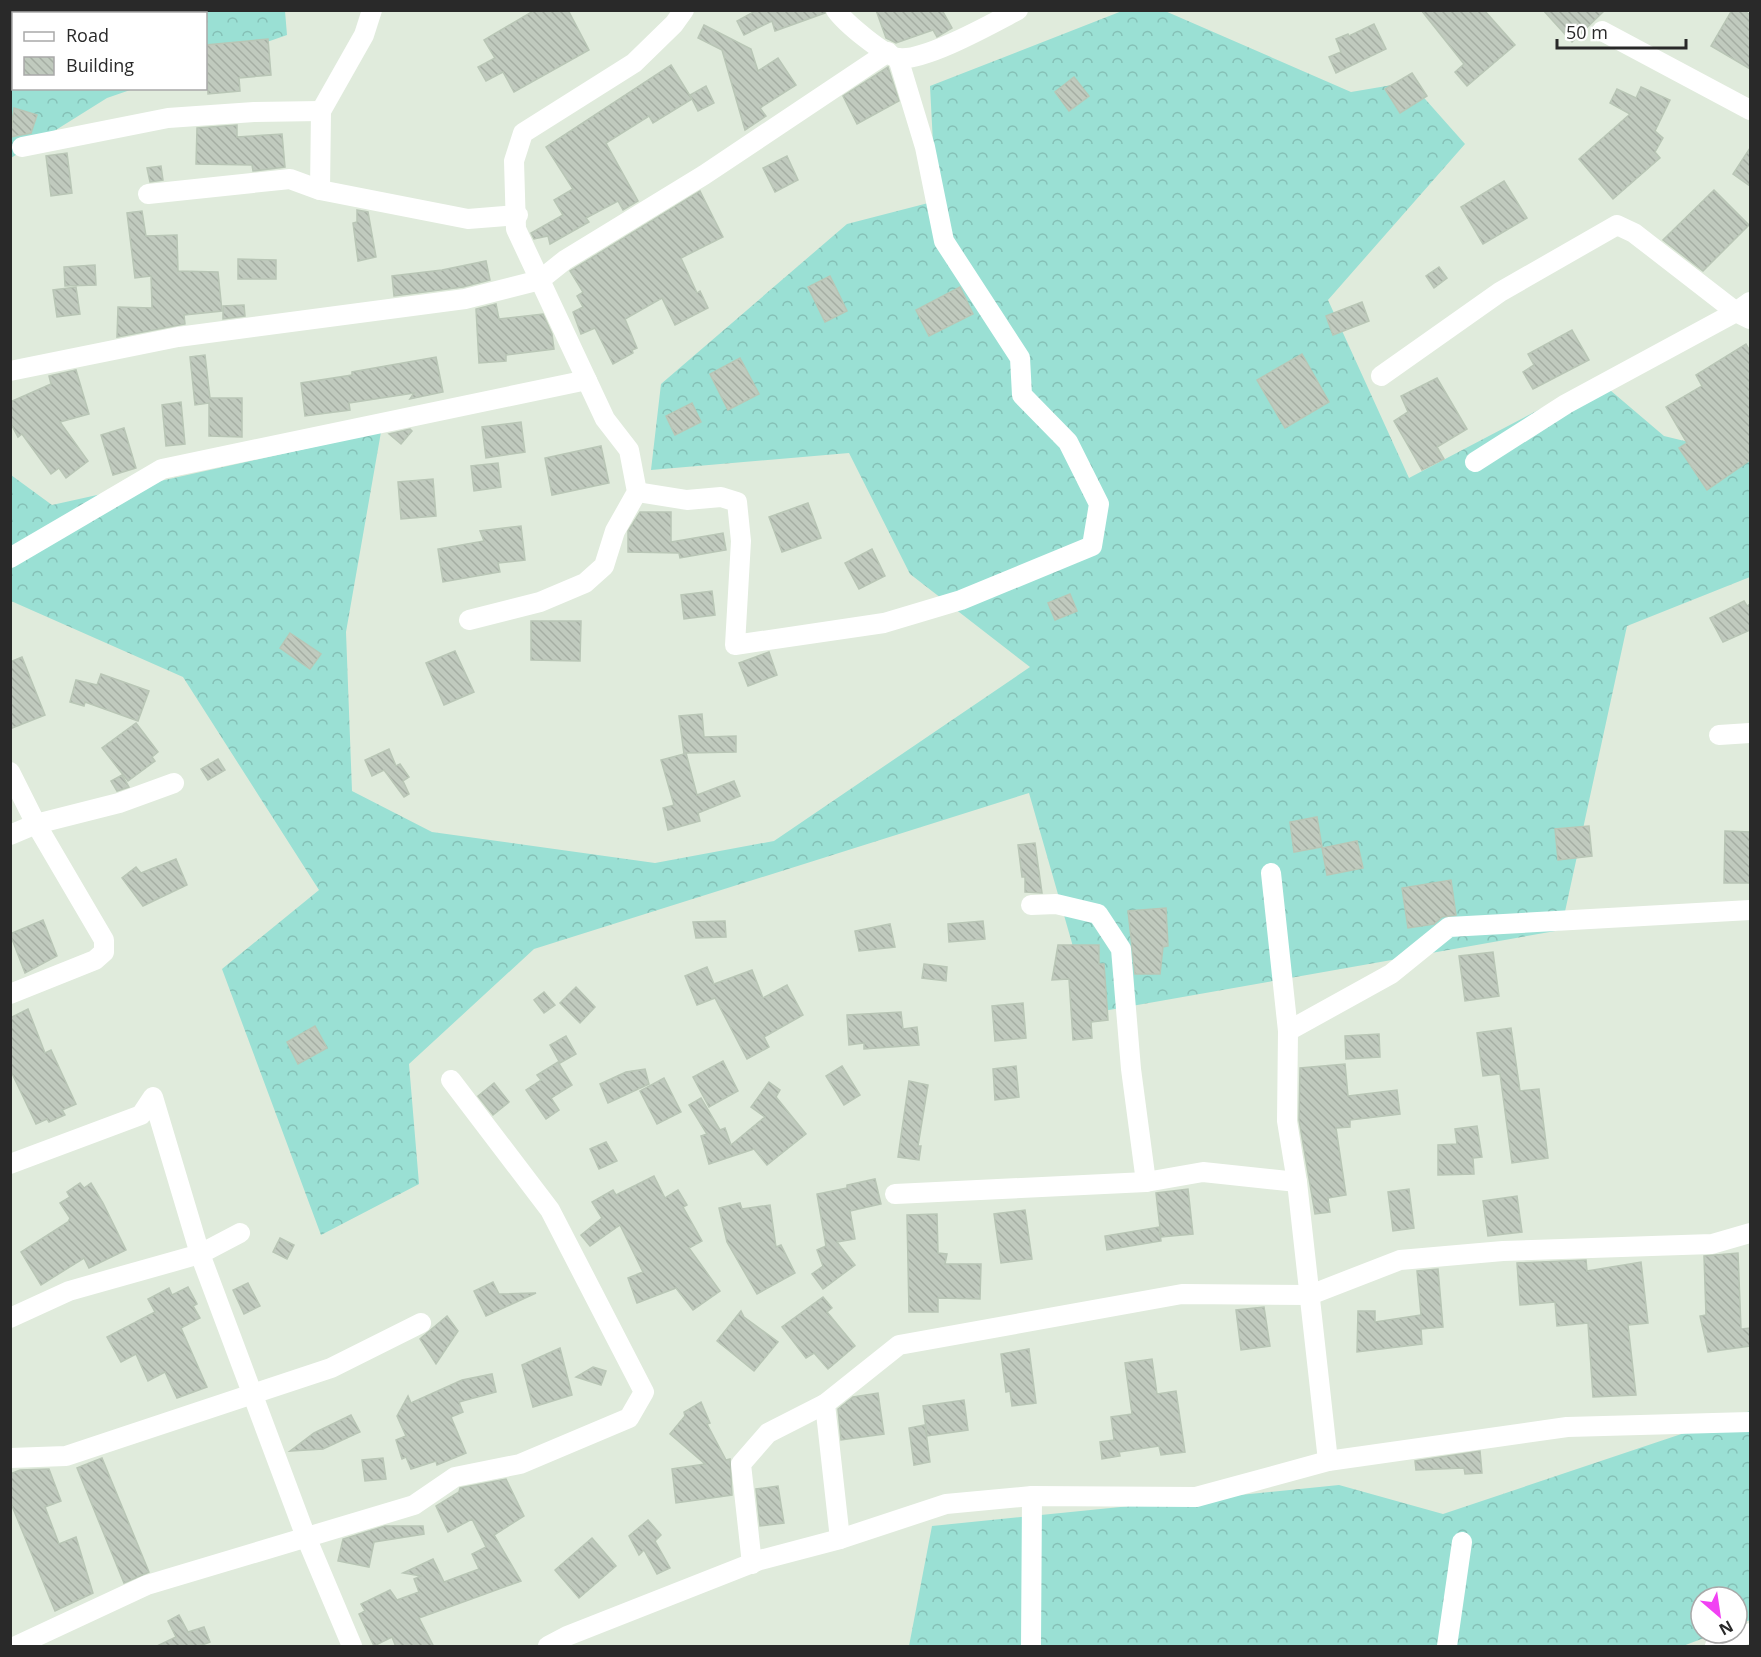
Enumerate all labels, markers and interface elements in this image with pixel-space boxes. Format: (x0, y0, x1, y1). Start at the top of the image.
legend (12, 12, 207, 90)
scale bar (1557, 12, 1686, 50)
text: 50 m (1566, 20, 1608, 44)
text: Road (66, 23, 109, 47)
text: Building (66, 53, 134, 77)
north arrow (1689, 1585, 1749, 1645)
text: N (1715, 1615, 1737, 1641)

